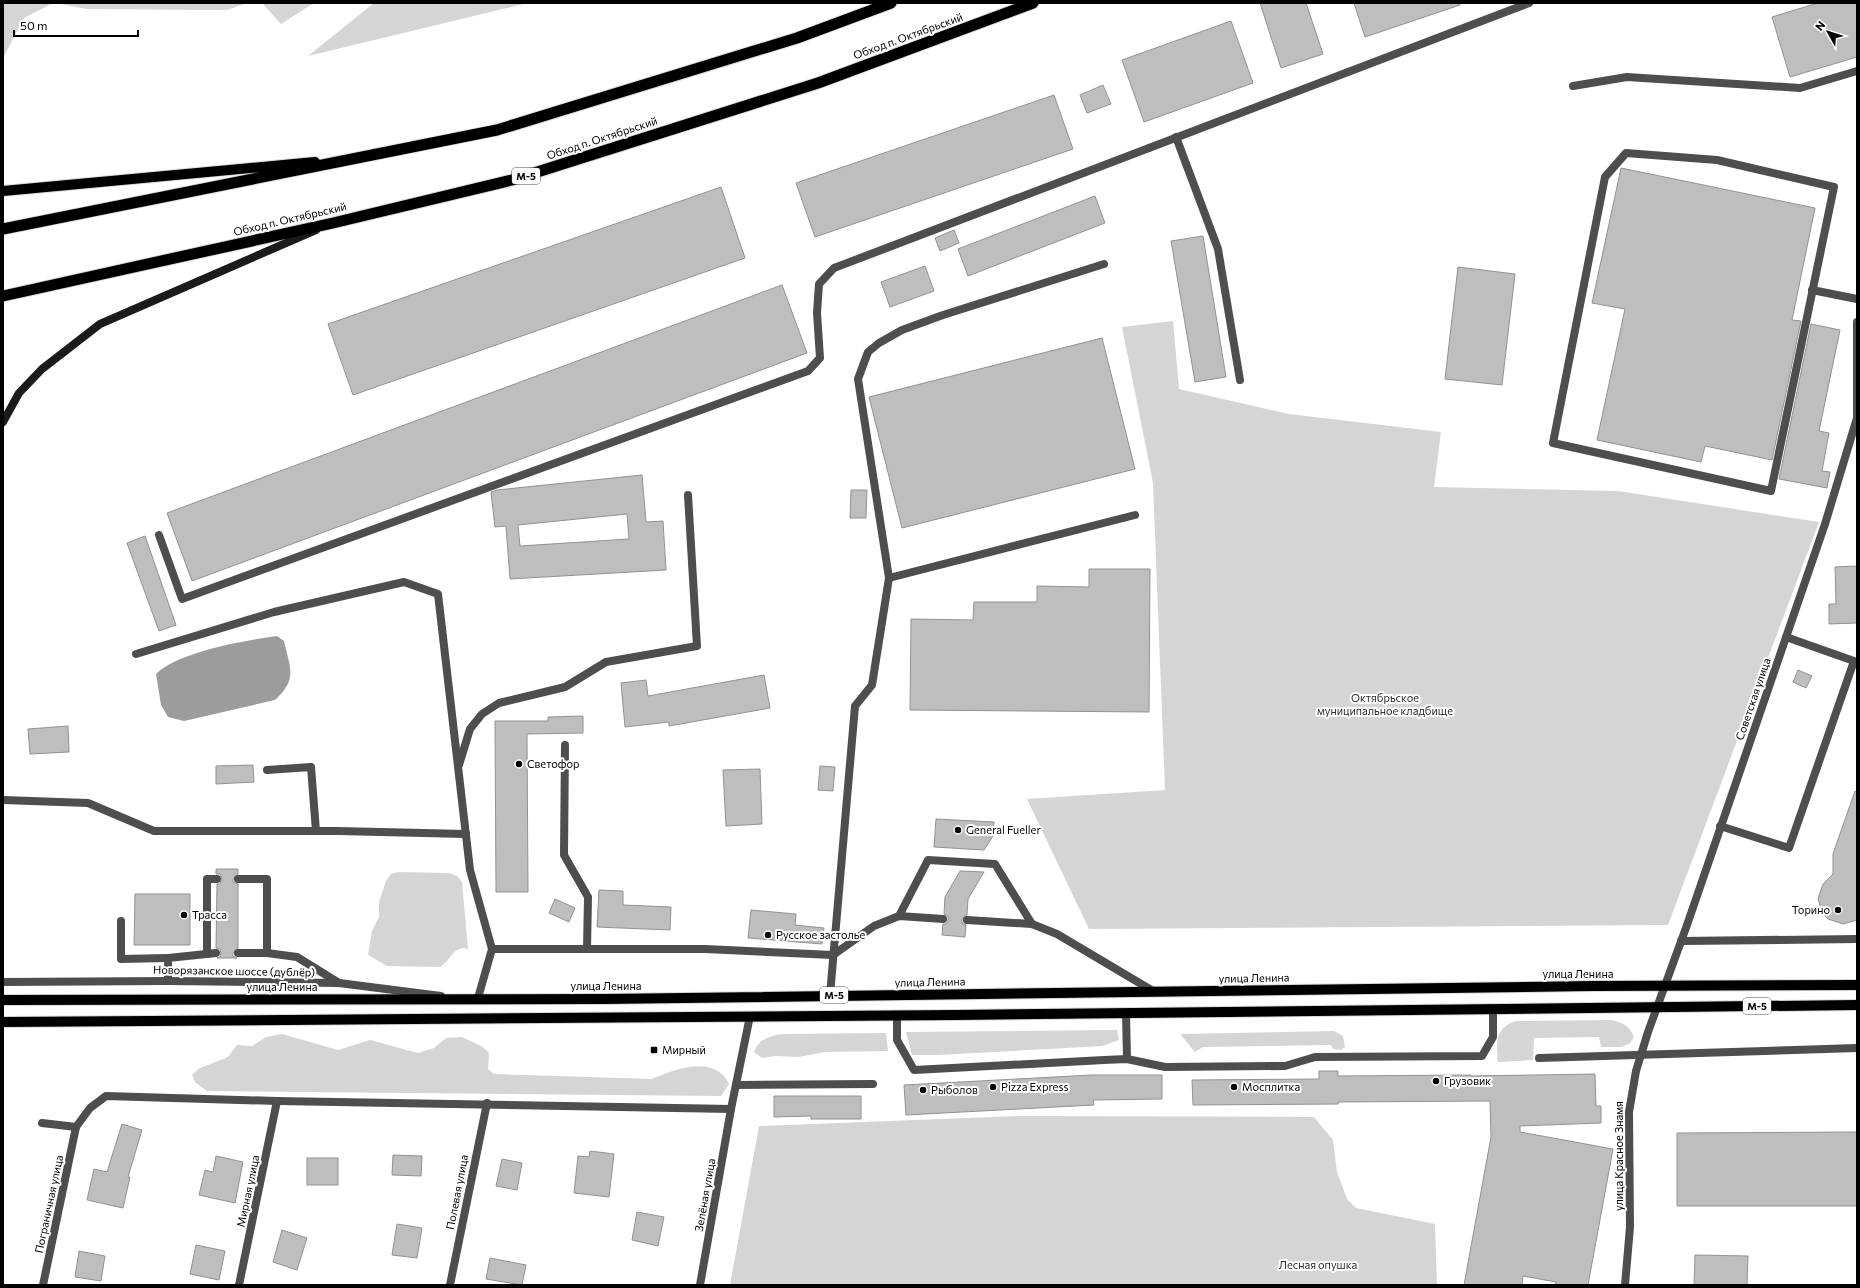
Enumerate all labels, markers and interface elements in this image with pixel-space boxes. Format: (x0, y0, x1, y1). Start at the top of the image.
street label: Обход п. Октябрьский (851, 10, 964, 61)
scale bar (14, 12, 138, 38)
north arrow (1808, 12, 1848, 52)
text: 50 m (20, 18, 48, 32)
text: N (1812, 18, 1827, 33)
street label: Обход п. Октябрьский (545, 113, 659, 162)
road number: М-5 (512, 168, 540, 184)
street label: Обход п. Октябрьский (232, 199, 348, 238)
street label: Советская улица (1732, 656, 1773, 742)
park label: Октябрьское муниципальное кладбище (1317, 691, 1453, 717)
place label: Светофор (527, 757, 580, 770)
marker: Светофор (514, 759, 524, 769)
place label: General Fueller (966, 823, 1041, 836)
marker: General Fueller (953, 825, 963, 835)
place label: Торино (1792, 903, 1830, 916)
marker: Торино (1833, 905, 1843, 915)
place label: Трасса (192, 908, 227, 921)
marker: Трасса (179, 910, 189, 920)
place label: Русское застолье (776, 928, 865, 941)
marker: Русское застолье (763, 930, 773, 940)
street label: Новорязанское шоссе (дублёр) (153, 963, 315, 978)
street label: улица Ленина (1543, 967, 1613, 980)
street label: улица Ленина (1218, 970, 1290, 985)
street label: улица Ленина (894, 974, 966, 989)
street label: улица Ленина (571, 979, 641, 992)
street label: улица Ленина (247, 980, 317, 993)
road number: М-5 (820, 987, 848, 1003)
road number: М-5 (1743, 998, 1771, 1014)
place label: Мирный (662, 1043, 706, 1056)
marker: Мирный (649, 1045, 659, 1055)
place label: Грузовик (1444, 1074, 1491, 1087)
marker: Грузовик (1431, 1076, 1441, 1086)
place label: Pizza Express (1001, 1080, 1068, 1093)
place label: Мосплитка (1242, 1080, 1300, 1093)
marker: Pizza Express (988, 1082, 998, 1092)
marker: Мосплитка (1229, 1082, 1239, 1092)
place label: Рыболов (931, 1083, 978, 1096)
marker: Рыболов (918, 1085, 928, 1095)
street label: улица Красное Знамя (1612, 1101, 1625, 1211)
street label: Полевая улица (443, 1153, 470, 1231)
street label: Пограничная улица (32, 1154, 65, 1254)
street label: Мирная улица (234, 1154, 261, 1228)
street label: Зелёная улица (692, 1157, 717, 1233)
park label: Лесная опушка (1279, 1258, 1357, 1271)

